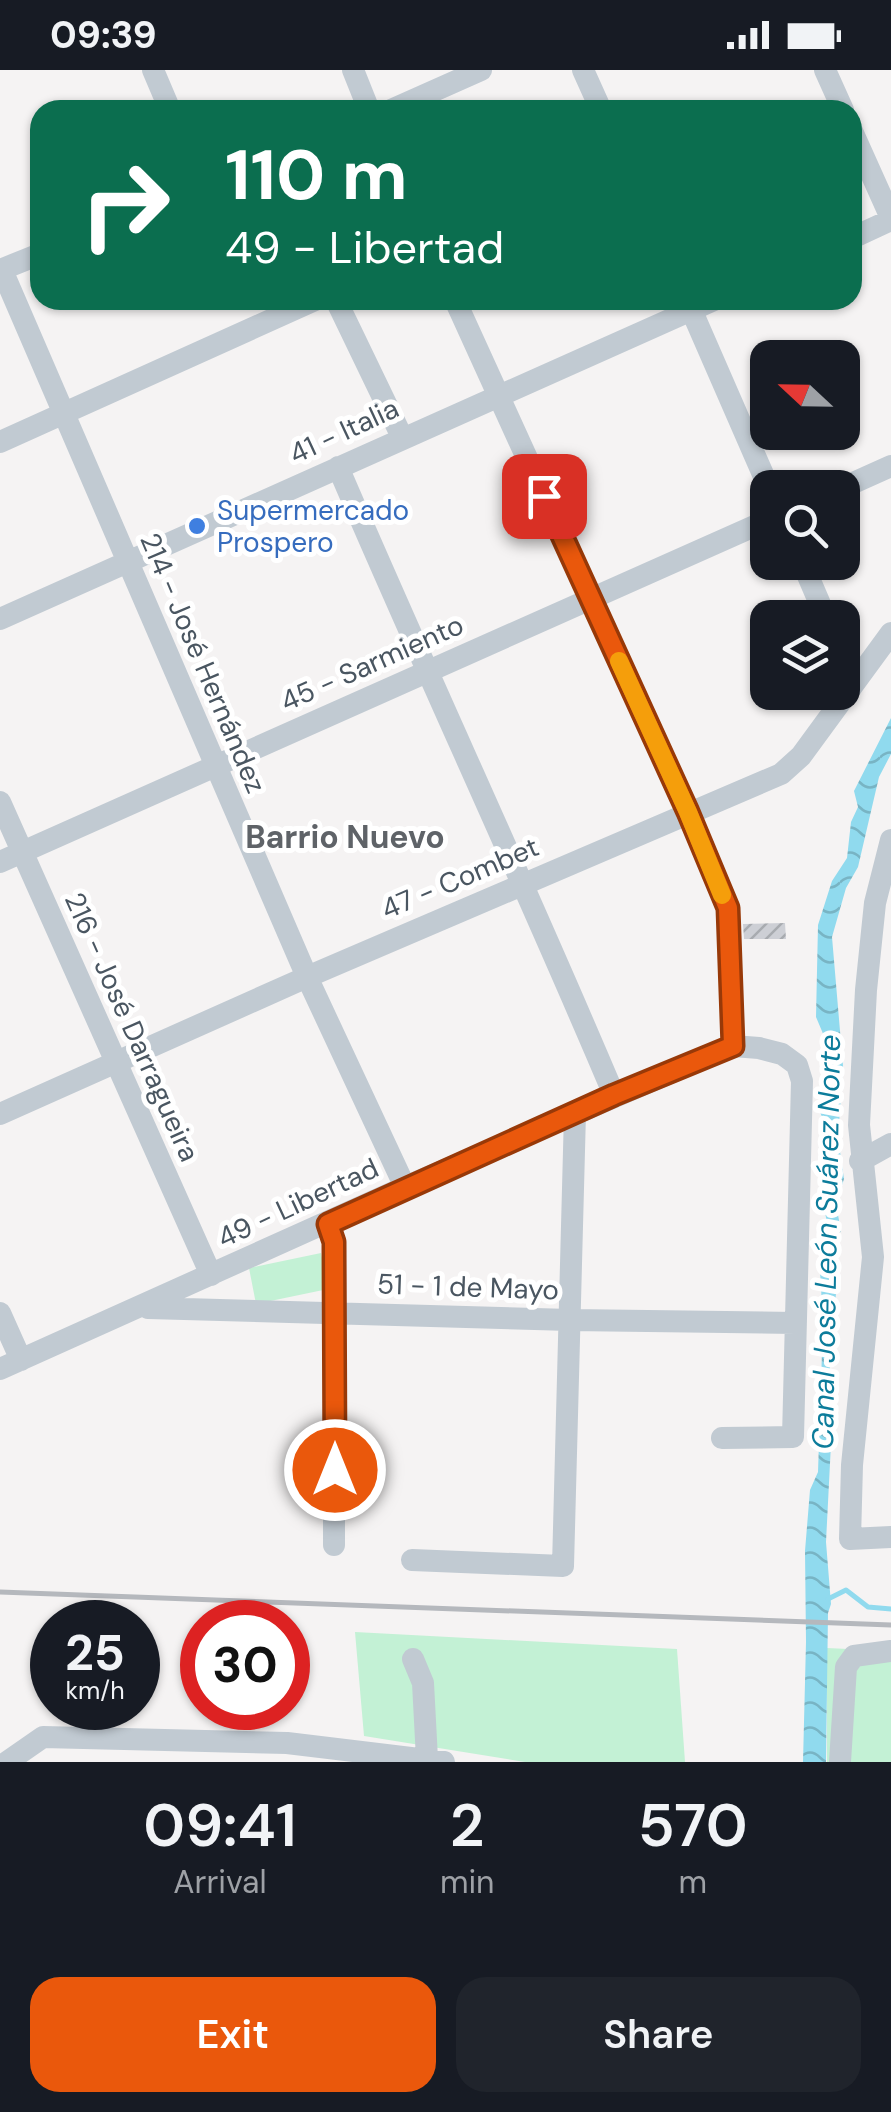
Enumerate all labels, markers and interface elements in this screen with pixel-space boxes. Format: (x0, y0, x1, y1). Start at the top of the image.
text: 09:39 (50, 10, 157, 60)
text: 110 m (225, 130, 408, 221)
icon: right (60, 140, 190, 270)
text: 49 - Libertad (225, 218, 504, 277)
north arrow (750, 340, 860, 450)
map controls (750, 340, 860, 710)
street label: 41 - Italia (283, 390, 405, 472)
pin (502, 454, 587, 539)
icon: arrive (517, 469, 572, 524)
button: search (750, 470, 860, 580)
place label: Supermercado Prospero (217, 492, 409, 561)
marker: Supermercado Prospero (186, 515, 208, 537)
street label: 214 - José Hernández (131, 527, 275, 799)
button: layers (750, 600, 860, 710)
street label: 45 - Sarmiento (275, 606, 469, 720)
district label: Barrio Nuevo (245, 816, 445, 858)
street label: 47 - Combet (376, 828, 544, 928)
street label: 216 - José Darragueira (56, 887, 208, 1167)
water label: Canal José León Suárez Norte (803, 1034, 849, 1450)
street label: 49 - Libertad (211, 1150, 385, 1256)
street label: 51 - 1 de Mayo (376, 1265, 560, 1309)
position arrow (283, 1418, 387, 1522)
speed limit sign: 30 (180, 1600, 310, 1730)
text: 25 (65, 1620, 125, 1686)
text: km/h (65, 1674, 125, 1707)
text: 09:41 (143, 1786, 297, 1865)
text: 2 (450, 1786, 484, 1865)
text: 570 (638, 1786, 748, 1865)
text: Arrival (173, 1861, 267, 1903)
text: min (440, 1861, 494, 1903)
text: m (678, 1861, 707, 1903)
button: Exit (30, 1977, 436, 2092)
button: Share (456, 1977, 861, 2092)

